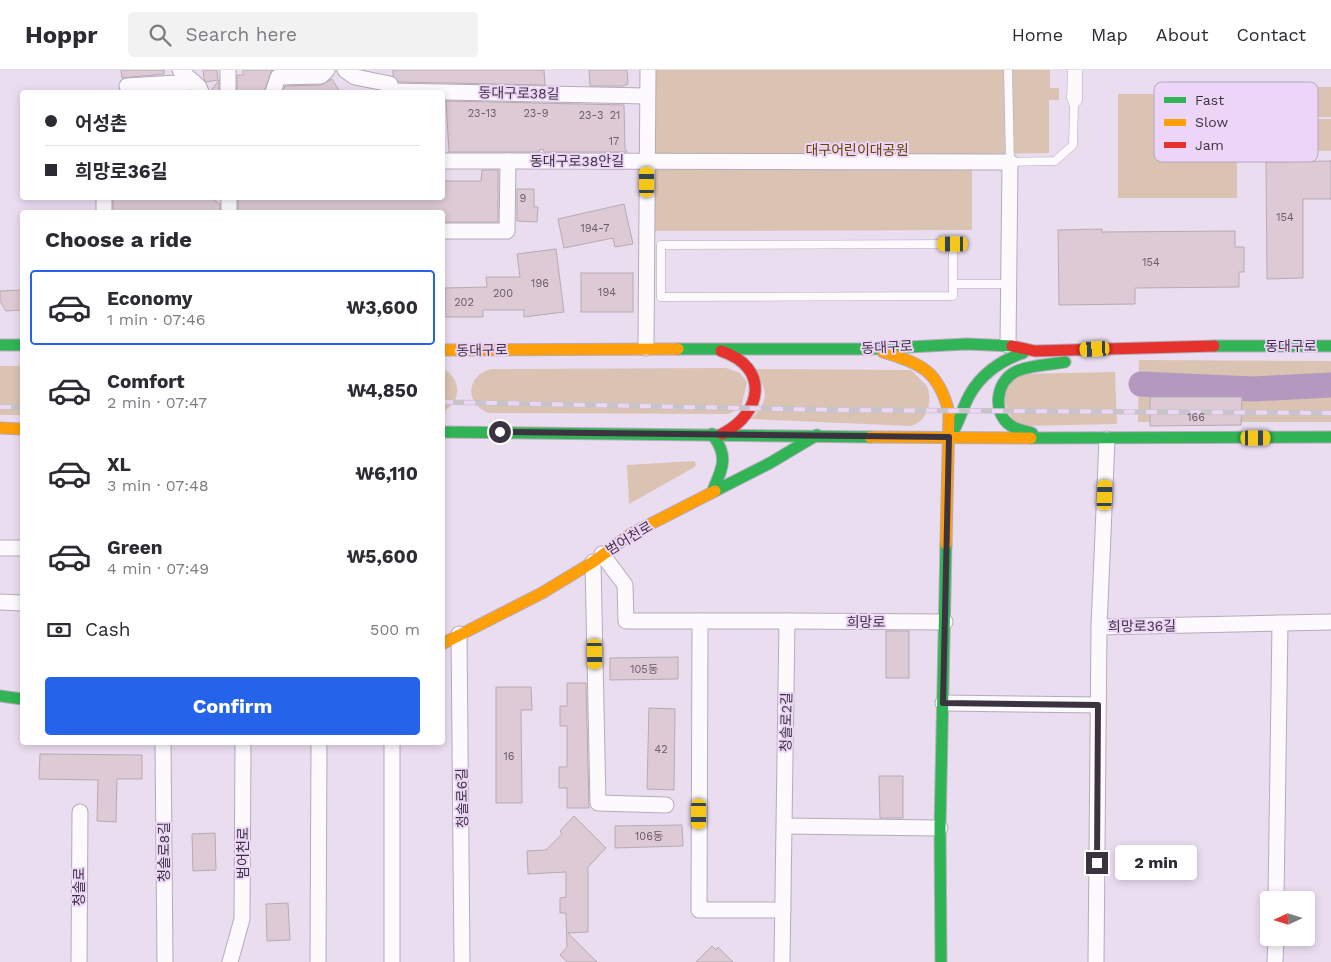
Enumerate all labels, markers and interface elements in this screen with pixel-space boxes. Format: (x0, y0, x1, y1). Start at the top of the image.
search box (128, 12, 478, 57)
text: Hoppr (25, 21, 98, 49)
icon: search (146, 21, 174, 49)
text: Search here (186, 23, 297, 46)
text: Home (1012, 24, 1063, 45)
text: Map (1091, 24, 1128, 45)
text: About (1156, 24, 1208, 45)
text: Contact (1236, 24, 1306, 45)
legend (1154, 82, 1318, 162)
street label: 동대구로38길 (478, 84, 560, 102)
text: Fast (1195, 92, 1224, 108)
house number: 23-13 (468, 107, 496, 120)
house number: 23-9 (523, 107, 549, 120)
house number: 23-3 (579, 109, 603, 122)
house number: 21 (610, 109, 620, 122)
text: 어성촌 (75, 112, 127, 135)
text: Slow (1195, 114, 1228, 130)
house number: 17 (609, 135, 619, 148)
text: Jam (1195, 137, 1224, 153)
park label: 대구어린이대공원 (805, 142, 909, 158)
street label: 동대구로38안길 (530, 153, 624, 169)
text: 희망로36길 (75, 160, 168, 183)
car (639, 167, 654, 197)
house number: 9 (520, 192, 527, 205)
house number: 154 (1276, 211, 1294, 224)
house number: 194-7 (581, 222, 609, 235)
text: Choose a ride (45, 227, 192, 252)
car (938, 237, 968, 252)
house number: 154 (1142, 256, 1160, 269)
house number: 196 (531, 277, 549, 290)
icon: car (47, 285, 92, 330)
house number: 194 (598, 286, 616, 299)
text: Economy (107, 287, 192, 310)
house number: 200 (493, 287, 513, 300)
text: ₩3,600 (346, 296, 418, 319)
house number: 202 (454, 296, 474, 309)
text: 1 min · 07:46 (107, 310, 205, 329)
street label: 동대구로 (861, 338, 913, 356)
street label: 동대구로 (1265, 338, 1317, 354)
car (1079, 341, 1110, 357)
street label: 동대구로 (456, 342, 508, 358)
icon: car (47, 368, 92, 413)
text: Comfort (107, 370, 185, 393)
text: ₩4,850 (347, 379, 418, 402)
text: 2 min · 07:47 (107, 393, 207, 412)
house number: 166 (1187, 411, 1205, 424)
route start (489, 421, 511, 443)
car (1241, 431, 1271, 446)
icon: car (47, 451, 92, 496)
text: XL (107, 453, 131, 476)
text: ₩6,110 (355, 462, 418, 485)
text: 3 min · 07:48 (107, 476, 209, 495)
car (1096, 480, 1113, 510)
street label: 범어천로 (603, 518, 655, 558)
icon: car (47, 534, 92, 579)
text: Green (107, 536, 163, 559)
text: ₩5,600 (346, 545, 418, 568)
text: 4 min · 07:49 (107, 559, 209, 578)
street label: 희망로 (847, 614, 885, 630)
icon: cash (45, 616, 73, 644)
street label: 희망로36길 (1108, 617, 1176, 635)
text: Cash (85, 618, 131, 641)
text: 500 m (370, 620, 420, 639)
car (587, 639, 602, 669)
house number: 105동 (630, 663, 658, 676)
button: Confirm (45, 677, 420, 735)
street label: 청솔로2길 (777, 692, 795, 752)
house number: 42 (654, 743, 668, 756)
house number: 16 (504, 750, 515, 763)
street label: 청솔로6길 (453, 768, 471, 828)
car (691, 799, 706, 829)
street label: 청솔로8길 (156, 822, 172, 882)
street label: 범어천로 (235, 827, 251, 879)
house number: 106동 (635, 830, 663, 843)
callout: 2 min (1114, 846, 1197, 880)
route end (1086, 852, 1108, 874)
text: 2 min (1134, 853, 1178, 872)
street label: 청솔로 (71, 868, 87, 906)
north arrow (1260, 891, 1315, 946)
map controls (1260, 891, 1315, 946)

